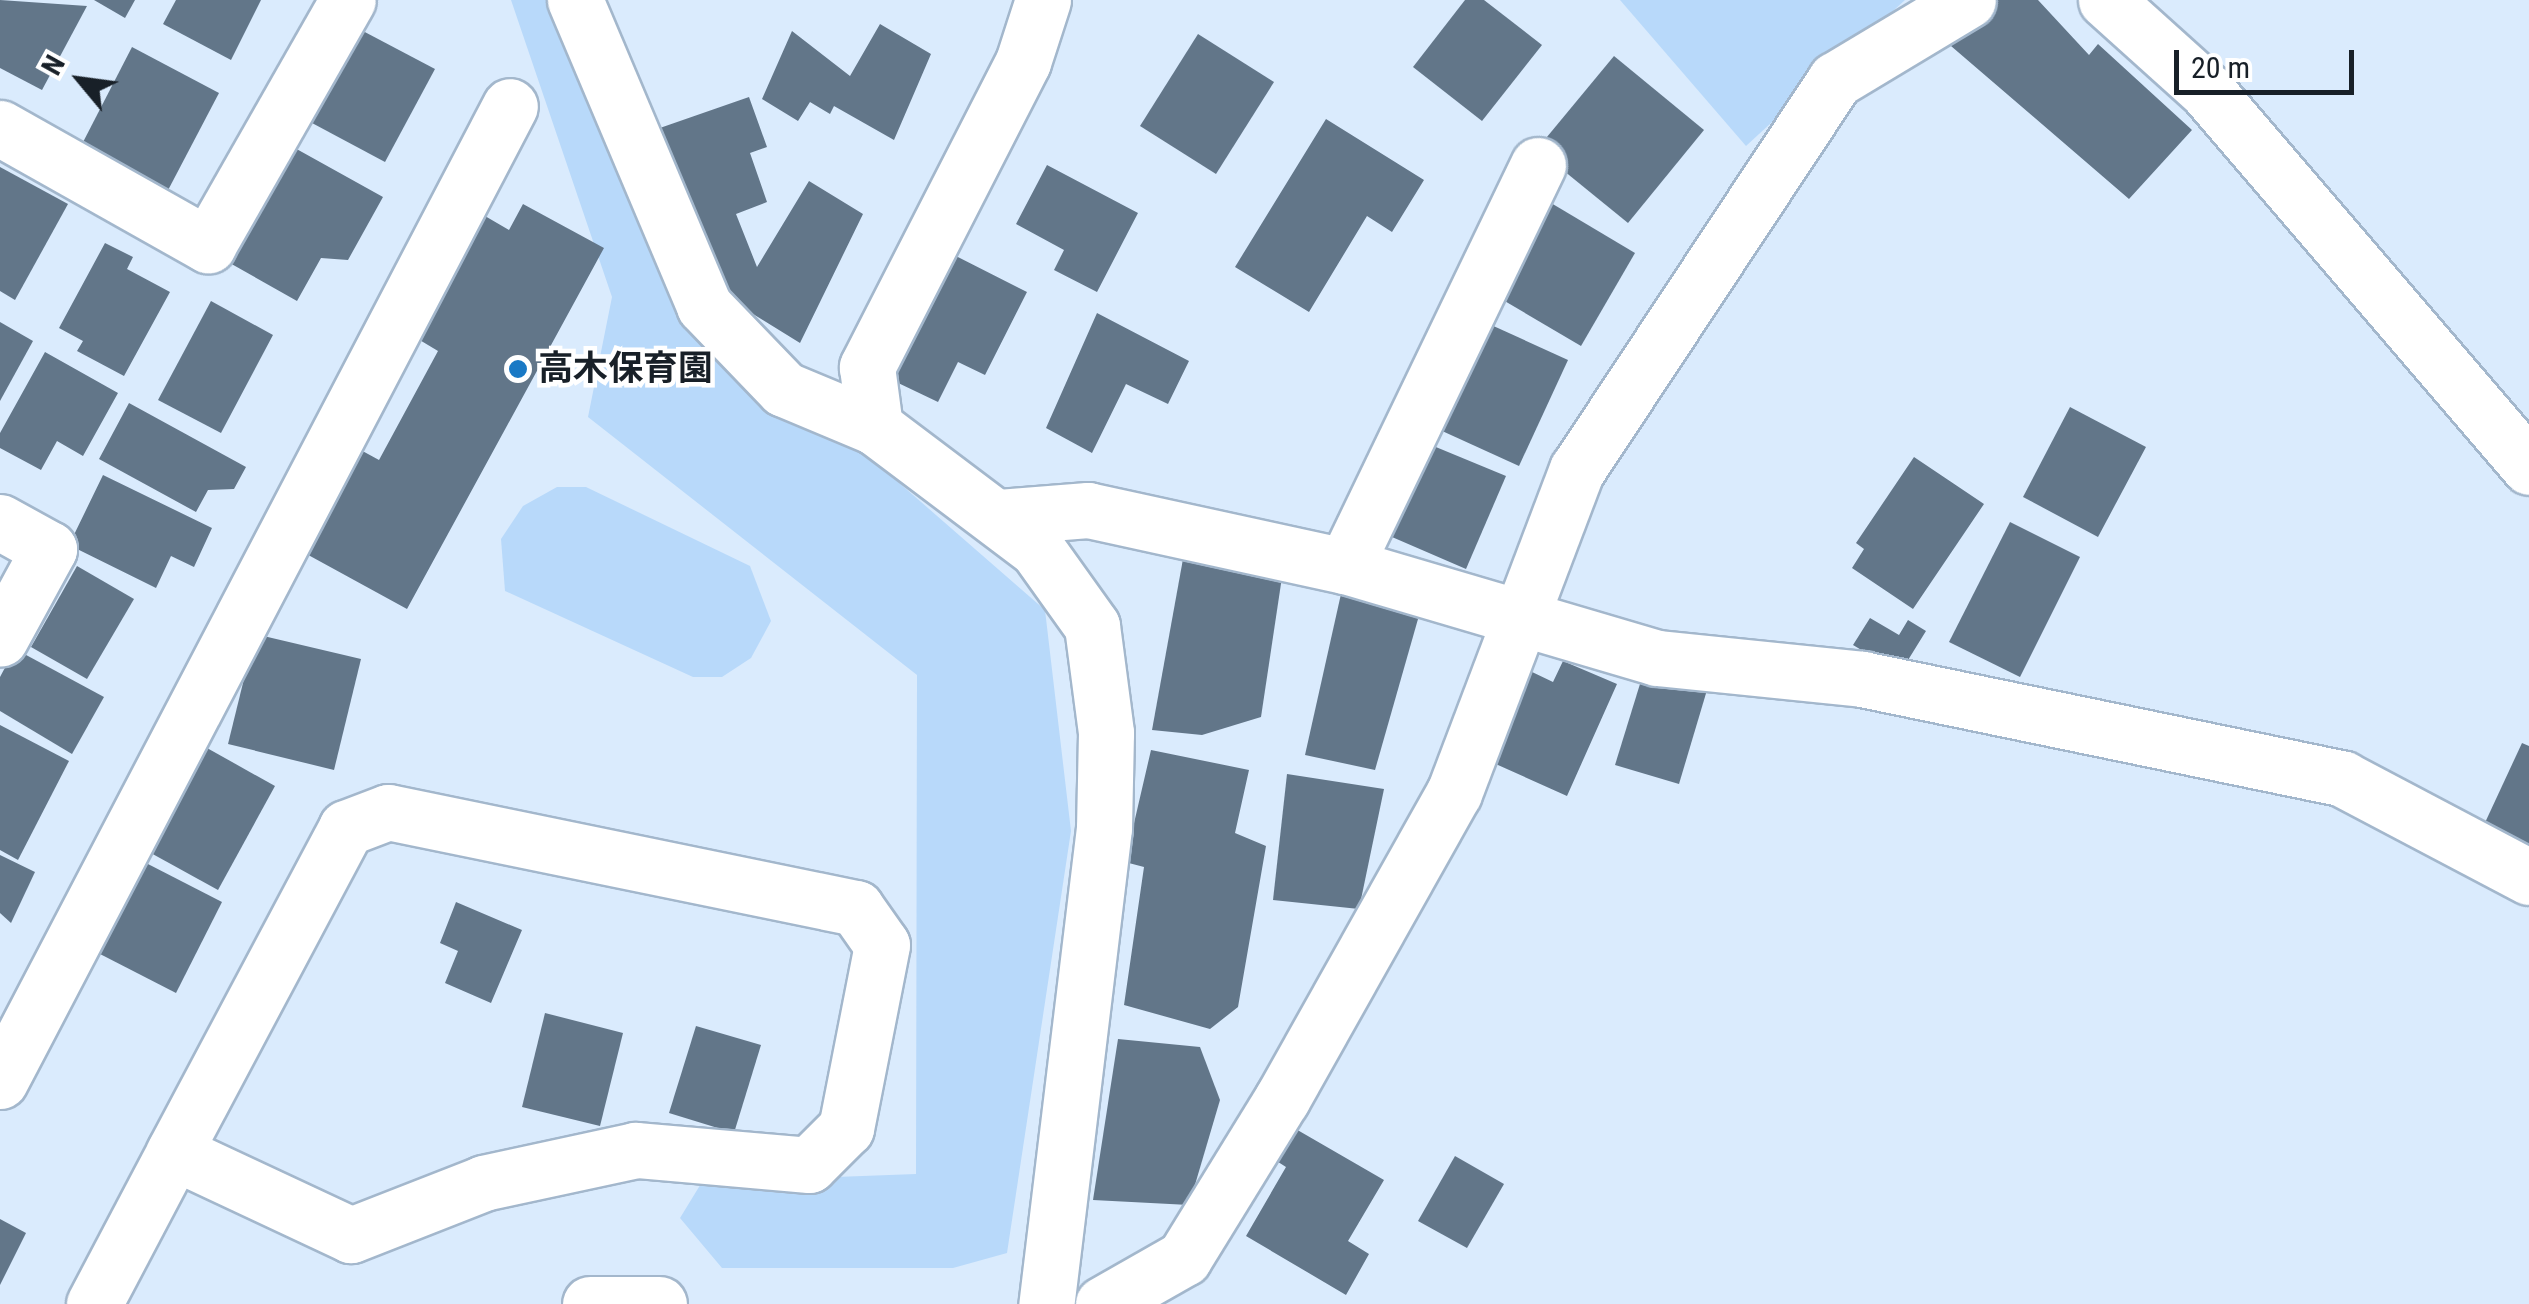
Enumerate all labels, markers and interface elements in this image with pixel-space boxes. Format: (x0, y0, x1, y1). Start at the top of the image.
north arrow (30, 30, 130, 130)
scale bar (2179, 30, 2359, 92)
text: N (35, 50, 72, 81)
text: 20 m (2191, 50, 2250, 85)
place label: 高木保育園 (538, 348, 713, 390)
marker: 高木保育園 (507, 358, 529, 380)

